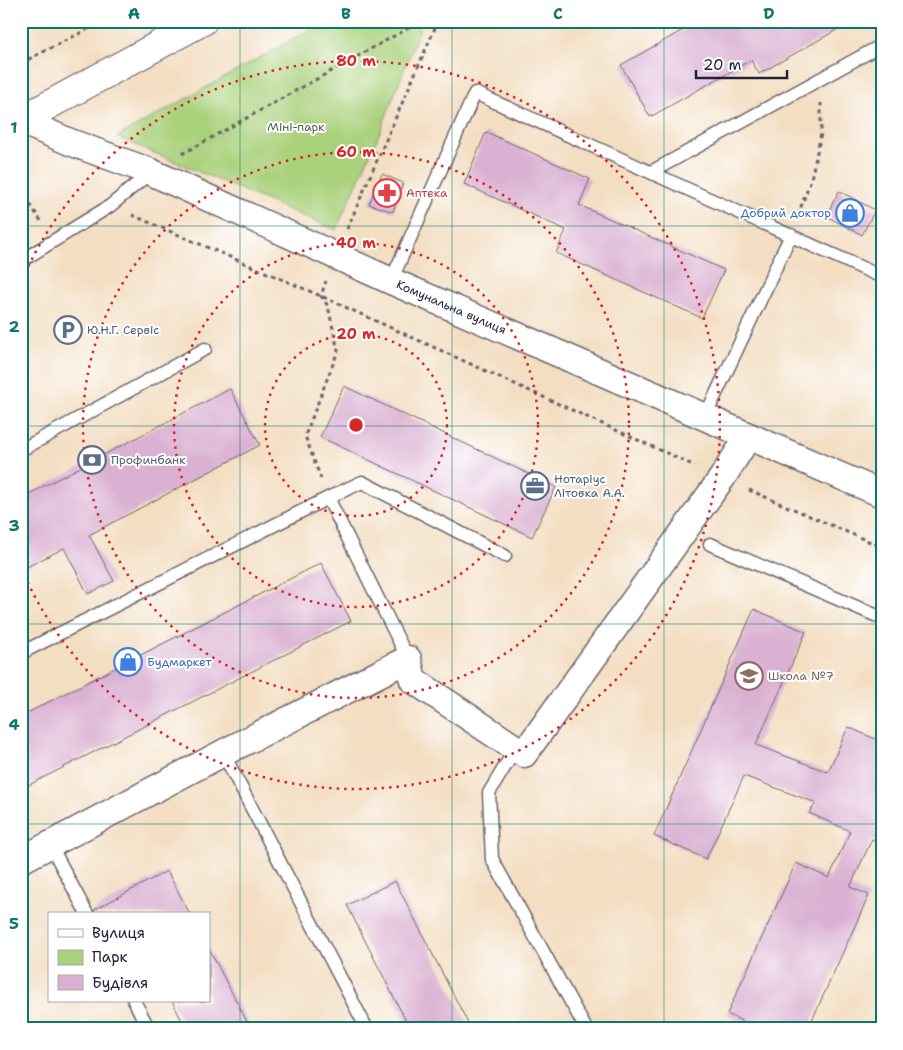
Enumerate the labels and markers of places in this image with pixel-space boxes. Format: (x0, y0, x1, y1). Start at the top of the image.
pharmacy icon: Аптека (372, 178, 402, 208)
place label: Аптека (406, 185, 448, 201)
shop icon: Добрий доктор (835, 198, 865, 228)
place label: Добрий доктор (741, 205, 831, 221)
parking icon: Ю.Н.Г. Сервіс (53, 315, 83, 345)
place label: Ю.Н.Г. Сервіс (87, 322, 159, 338)
centre of rings (347, 416, 365, 434)
bank icon: Профинбанк (77, 445, 107, 475)
place label: Профинбанк (111, 452, 186, 468)
office icon: Нотаріус Літовка А.А. (520, 471, 550, 501)
place label: Нотаріус Літовка А.А. (554, 471, 625, 501)
shop icon: Будмаркет (113, 647, 143, 677)
place label: Будмаркет (147, 654, 212, 670)
school or university icon: Школа №7 (734, 661, 764, 691)
place label: Школа №7 (768, 668, 834, 684)

